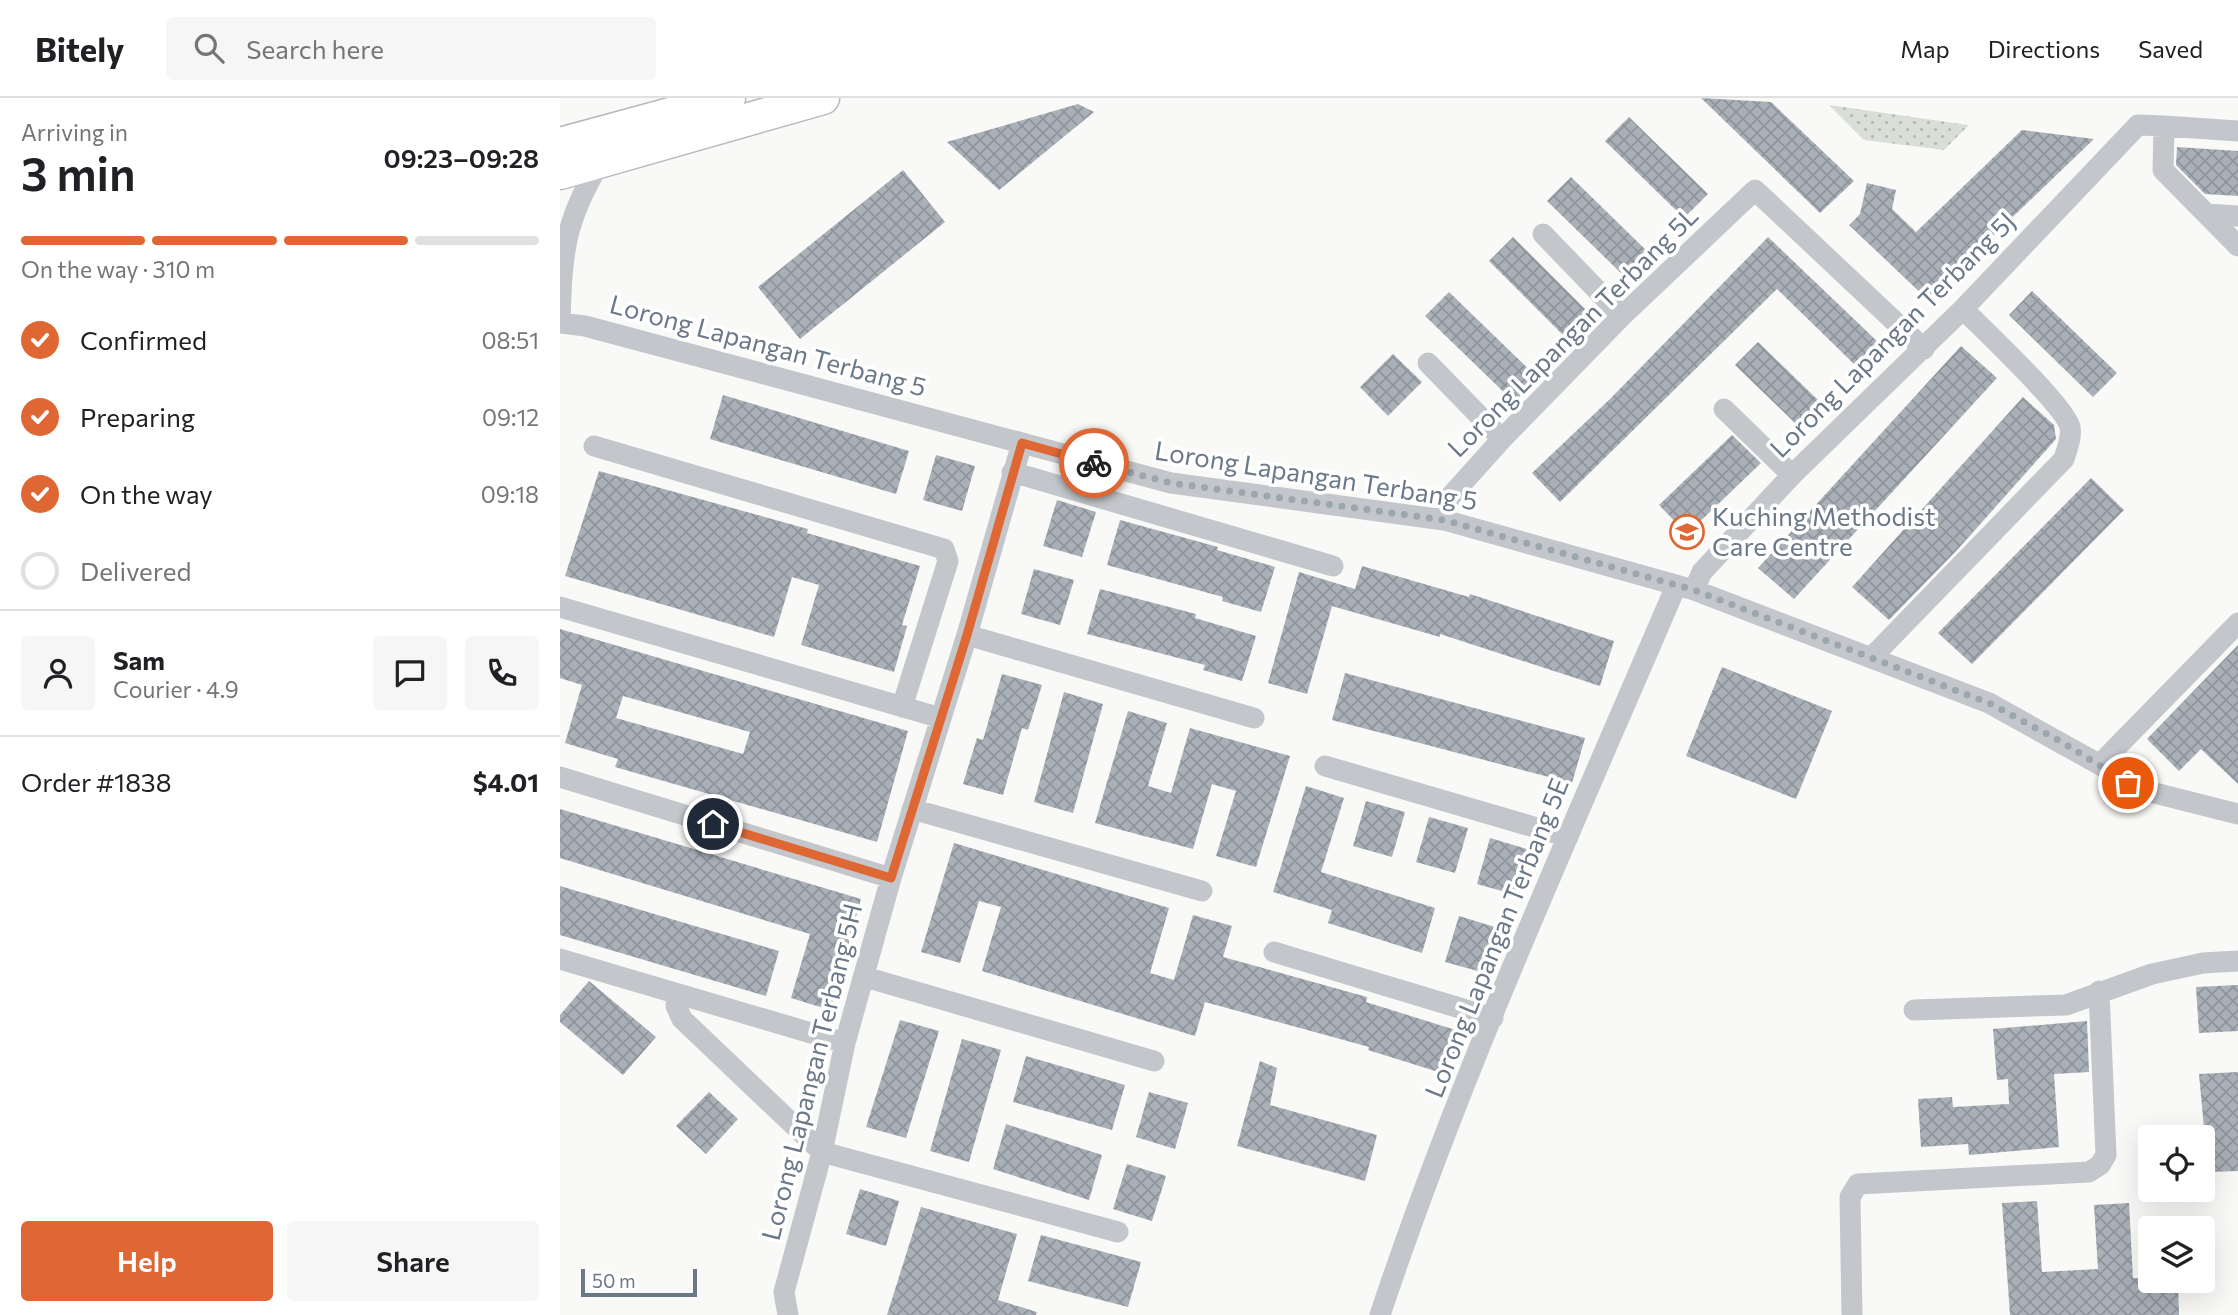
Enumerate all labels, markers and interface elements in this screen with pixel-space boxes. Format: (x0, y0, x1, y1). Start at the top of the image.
search box (166, 17, 656, 80)
text: Bitely (35, 28, 124, 69)
icon: search (190, 29, 228, 67)
text: Search here (246, 33, 384, 64)
text: Map (1900, 34, 1950, 63)
text: Directions (1988, 34, 2100, 63)
text: Saved (2138, 34, 2203, 63)
text: Arriving in (21, 118, 128, 146)
text: 09:23–09:28 (384, 142, 539, 173)
text: 3 min (21, 144, 136, 200)
street label: Lorong Lapangan Terbang 5L (1440, 199, 1704, 463)
street label: Lorong Lapangan Terbang 5J (1763, 205, 2021, 463)
text: On the way · 310 m (21, 255, 215, 283)
street label: Lorong Lapangan Terbang 5 (607, 287, 930, 402)
icon: check (21, 321, 59, 359)
text: Confirmed (80, 324, 207, 355)
text: 08:51 (482, 326, 539, 354)
icon: check (21, 398, 59, 436)
text: Preparing (80, 401, 195, 432)
text: 09:12 (482, 403, 539, 431)
courier (1059, 428, 1129, 498)
street label: Lorong Lapangan Terbang 5 (1153, 434, 1480, 515)
icon: bike (1075, 444, 1113, 482)
icon: check (21, 475, 59, 513)
text: On the way (80, 478, 213, 509)
text: 09:18 (481, 480, 539, 508)
place label: Kuching Methodist Care Centre (1712, 500, 1936, 561)
school or university icon: Kuching Methodist Care Centre (1668, 513, 1706, 551)
text: Delivered (80, 555, 191, 586)
button: person (21, 636, 95, 710)
button: chat (373, 636, 447, 710)
button: phone (465, 636, 539, 710)
text: Sam (113, 644, 165, 675)
text: Courier · 4.9 (113, 675, 239, 703)
pin (2098, 753, 2158, 813)
icon: bag (2109, 764, 2147, 802)
text: Order #1838 (21, 766, 171, 797)
text: $4.01 (473, 766, 539, 797)
street label: Lorong Lapangan Terbang 5E (1417, 773, 1574, 1102)
pin (683, 794, 743, 854)
icon: home (694, 805, 732, 843)
street label: Lorong Lapangan Terbang 5H (754, 900, 867, 1243)
map controls (2138, 1125, 2215, 1293)
button: locate (2138, 1125, 2215, 1202)
button: layers (2138, 1216, 2215, 1293)
button: Help (21, 1221, 273, 1301)
button: Share (287, 1221, 539, 1301)
scale bar (581, 1266, 696, 1298)
text: 50 m (592, 1269, 636, 1292)

